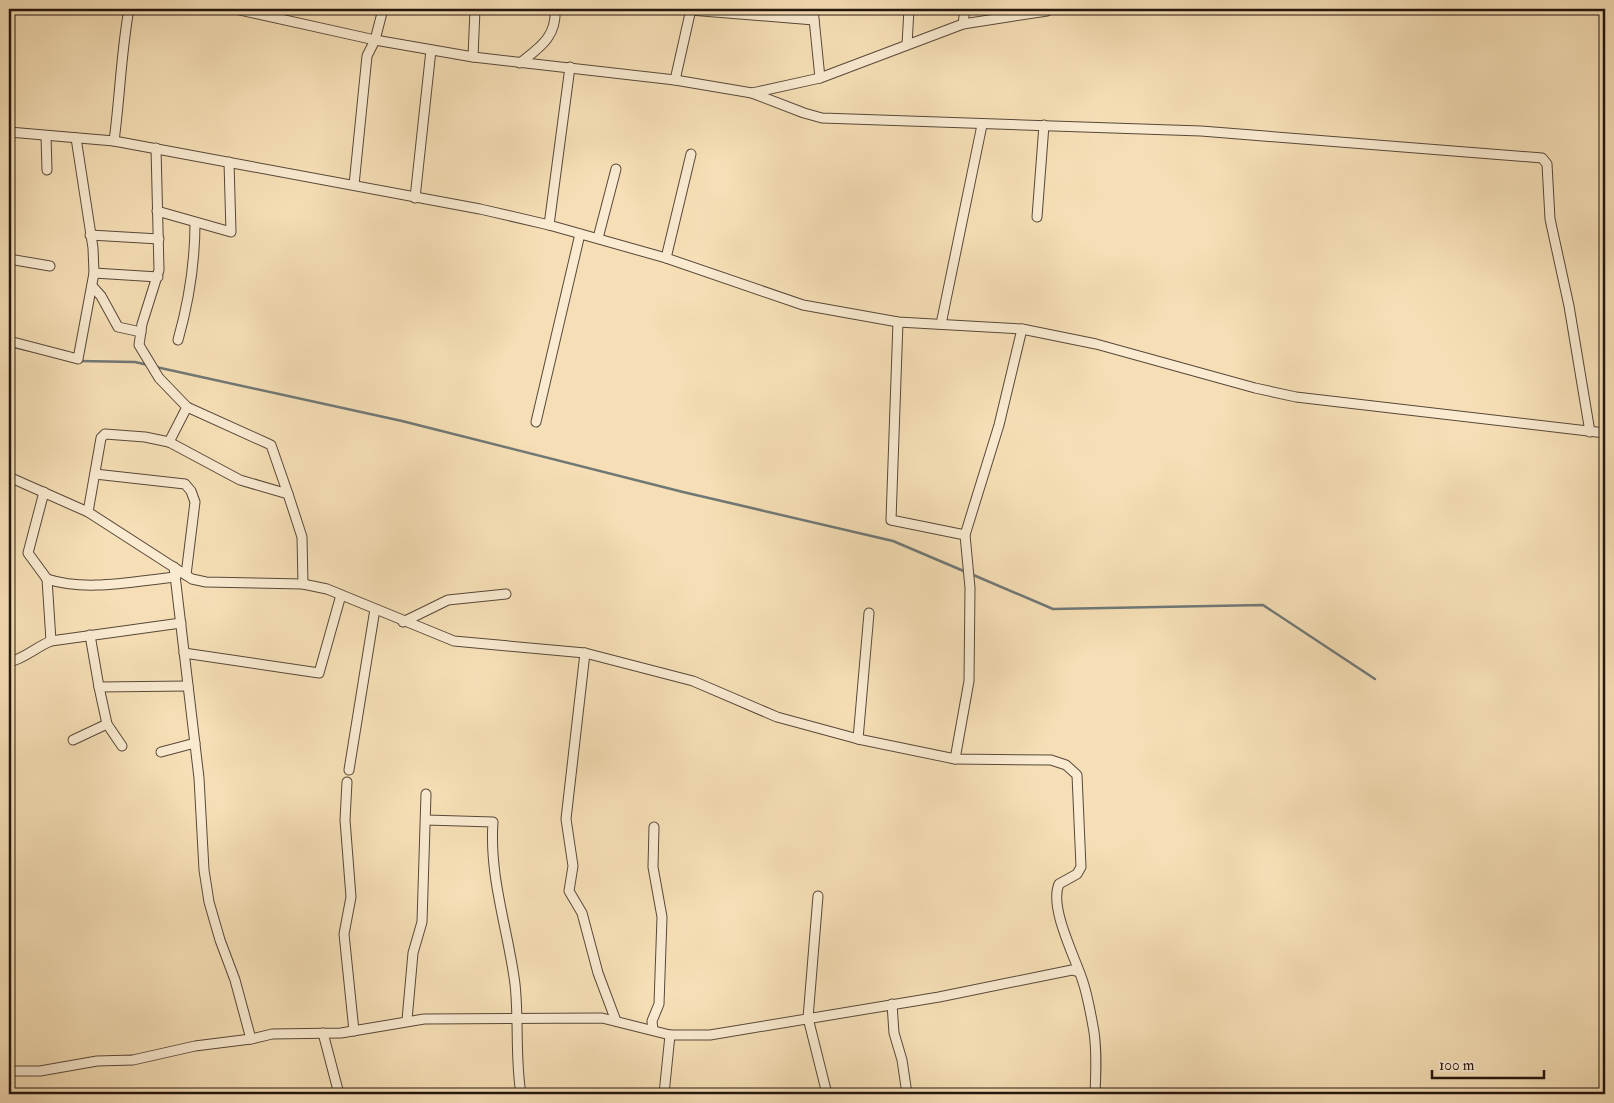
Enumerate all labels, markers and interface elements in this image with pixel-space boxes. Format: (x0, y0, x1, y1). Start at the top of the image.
scale bar (1432, 1048, 1544, 1080)
text: 100 m (1439, 1056, 1475, 1075)

